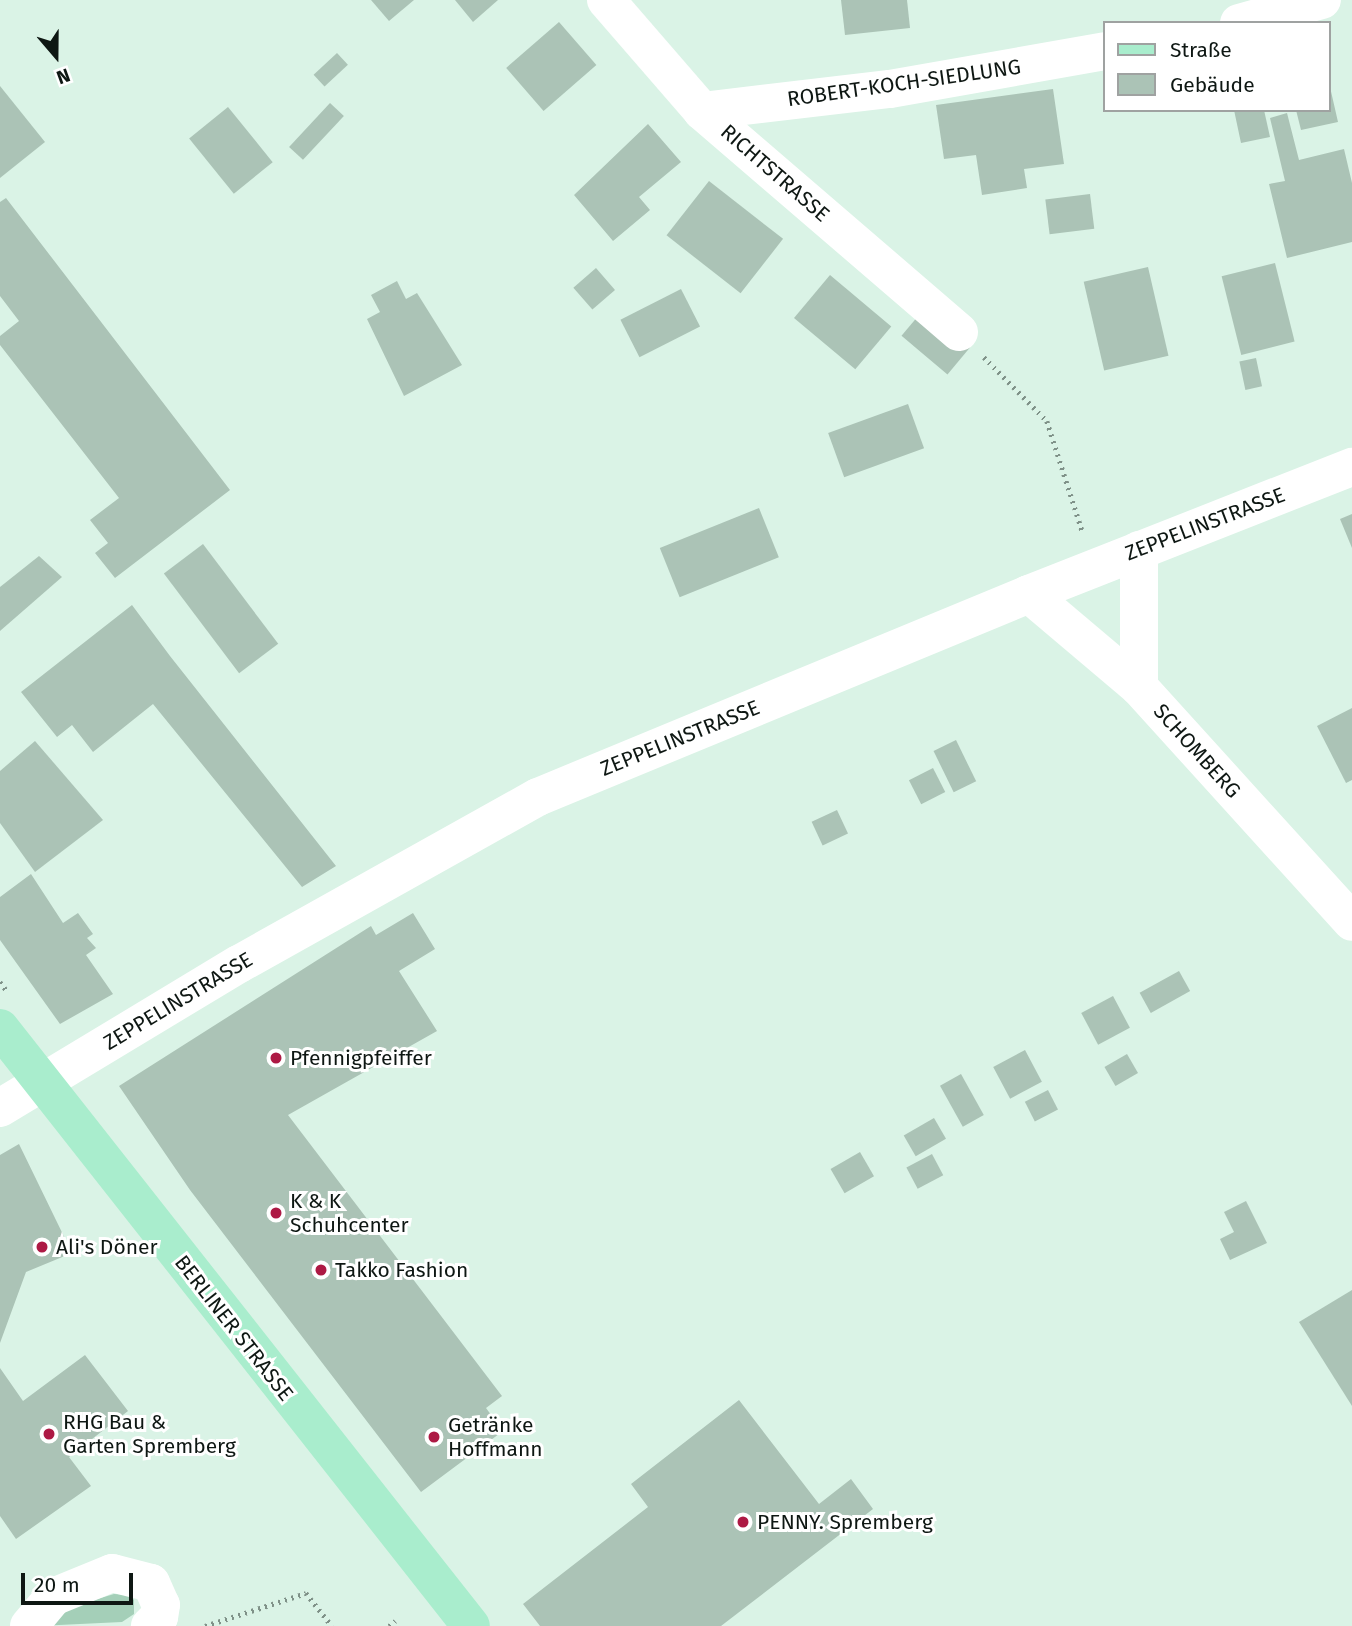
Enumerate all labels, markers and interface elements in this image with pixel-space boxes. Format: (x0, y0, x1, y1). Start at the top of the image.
north arrow (21, 21, 91, 91)
legend (1104, 21, 1331, 112)
text: Straße (1170, 37, 1232, 63)
street label: ROBERT-KOCH-SIEDLUNG (786, 54, 1022, 112)
text: N (54, 63, 73, 89)
text: Gebäude (1170, 72, 1255, 98)
street label: RICHTSTRASSE (715, 119, 835, 227)
street label: ZEPPELINSTRASSE (1121, 482, 1289, 566)
street label: ZEPPELINSTRASSE (597, 695, 763, 781)
street label: SCHOMBERG (1148, 699, 1246, 803)
street label: ZEPPELINSTRASSE (99, 947, 257, 1055)
place label: Pfennigpfeiffer (290, 1045, 432, 1071)
marker: Pfennigpfeiffer (268, 1050, 284, 1066)
place label: K & K Schuhcenter (290, 1188, 409, 1238)
marker: K & K Schuhcenter (268, 1205, 284, 1221)
place label: Ali's Döner (56, 1234, 158, 1260)
marker: Ali's Döner (34, 1239, 50, 1255)
street label: BERLINER STRASSE (169, 1250, 299, 1406)
place label: Takko Fashion (335, 1257, 468, 1283)
marker: Takko Fashion (313, 1262, 329, 1278)
place label: RHG Bau & Garten Spremberg (63, 1409, 236, 1459)
place label: Getränke Hoffmann (448, 1412, 543, 1462)
marker: RHG Bau & Garten Spremberg (41, 1426, 57, 1442)
marker: Getränke Hoffmann (426, 1429, 442, 1445)
place label: PENNY. Spremberg (757, 1509, 933, 1535)
marker: PENNY. Spremberg (735, 1514, 751, 1530)
scale bar (24, 1560, 136, 1604)
text: 20 m (34, 1572, 80, 1598)

